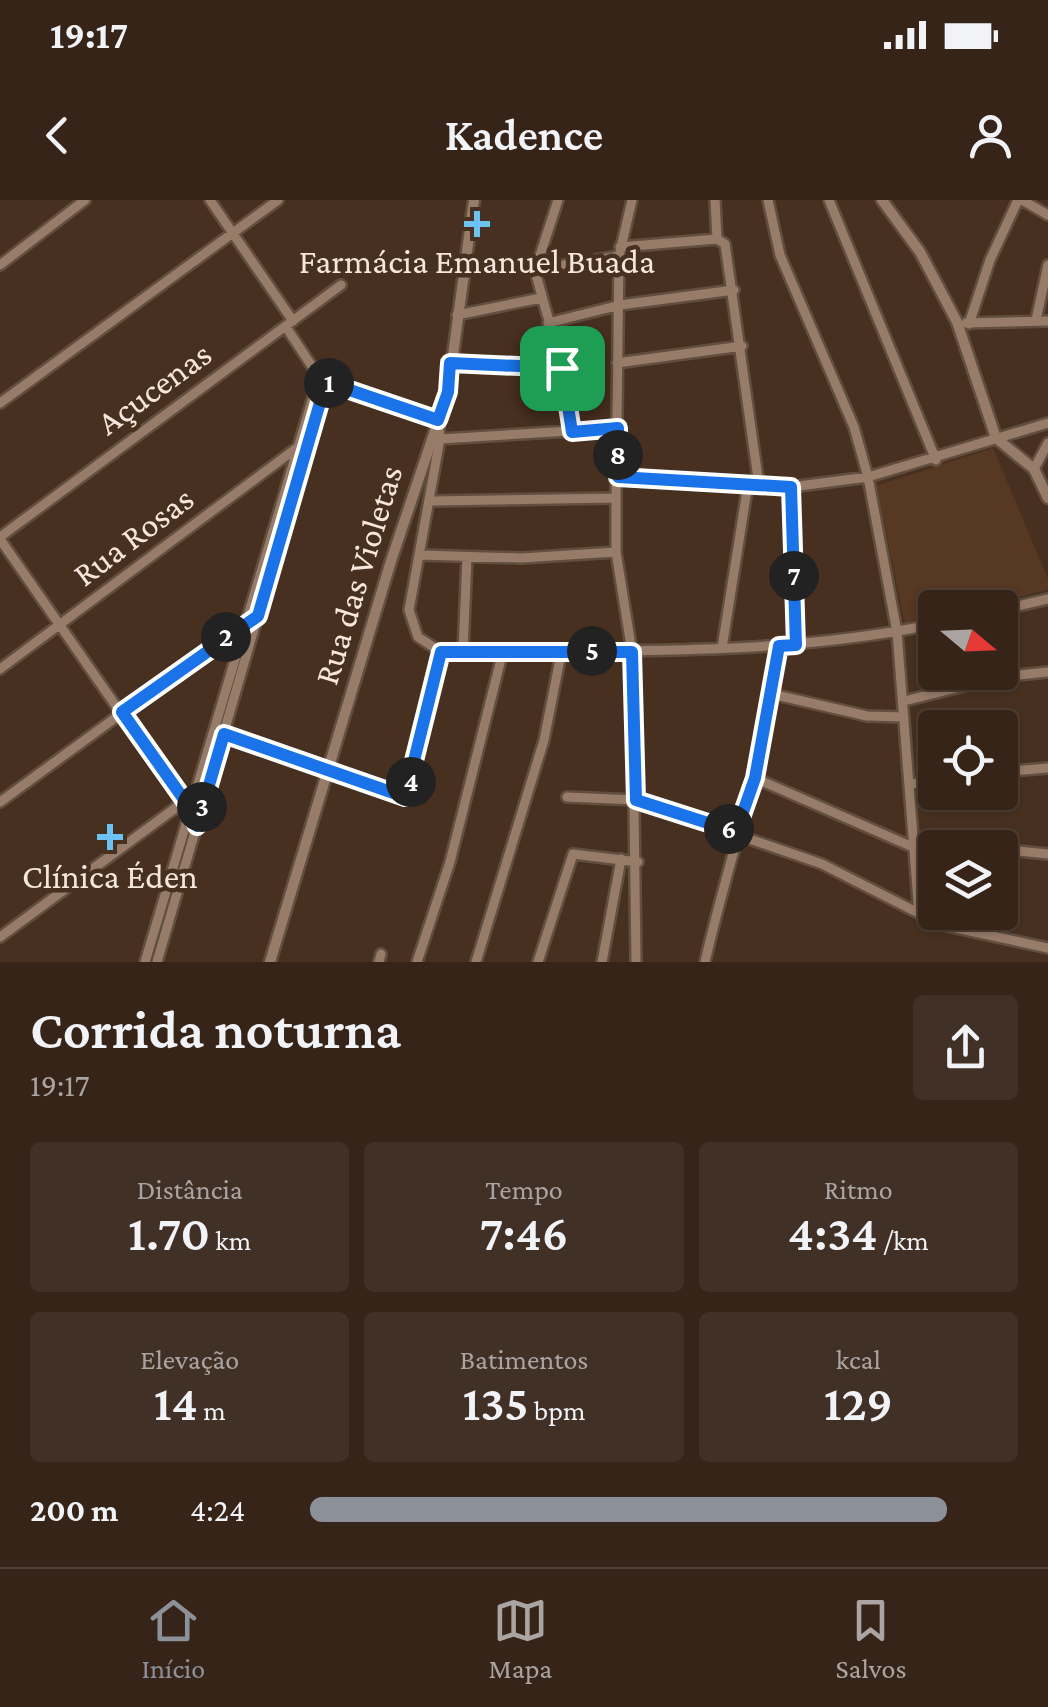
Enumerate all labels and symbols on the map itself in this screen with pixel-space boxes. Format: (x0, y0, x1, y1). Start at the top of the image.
marker: Farmácia Emanuel Buada (466, 213, 488, 235)
place label: Farmácia Emanuel Buada (299, 242, 655, 281)
pin (520, 326, 605, 411)
street label: Açucenas (90, 334, 219, 443)
pin: 1 (304, 358, 354, 408)
pin: 8 (593, 430, 643, 480)
street label: Rua das Violetas (307, 461, 410, 689)
street label: Rua Rosas (66, 479, 201, 594)
pin: 7 (769, 551, 819, 601)
north arrow (918, 590, 1018, 690)
pin: 2 (201, 612, 251, 662)
pin: 5 (567, 626, 617, 676)
pin: 4 (386, 757, 436, 807)
pin: 3 (177, 782, 227, 832)
pin: 6 (704, 804, 754, 854)
marker: Clínica Éden (97, 824, 123, 850)
place label: Clínica Éden (22, 857, 198, 896)

